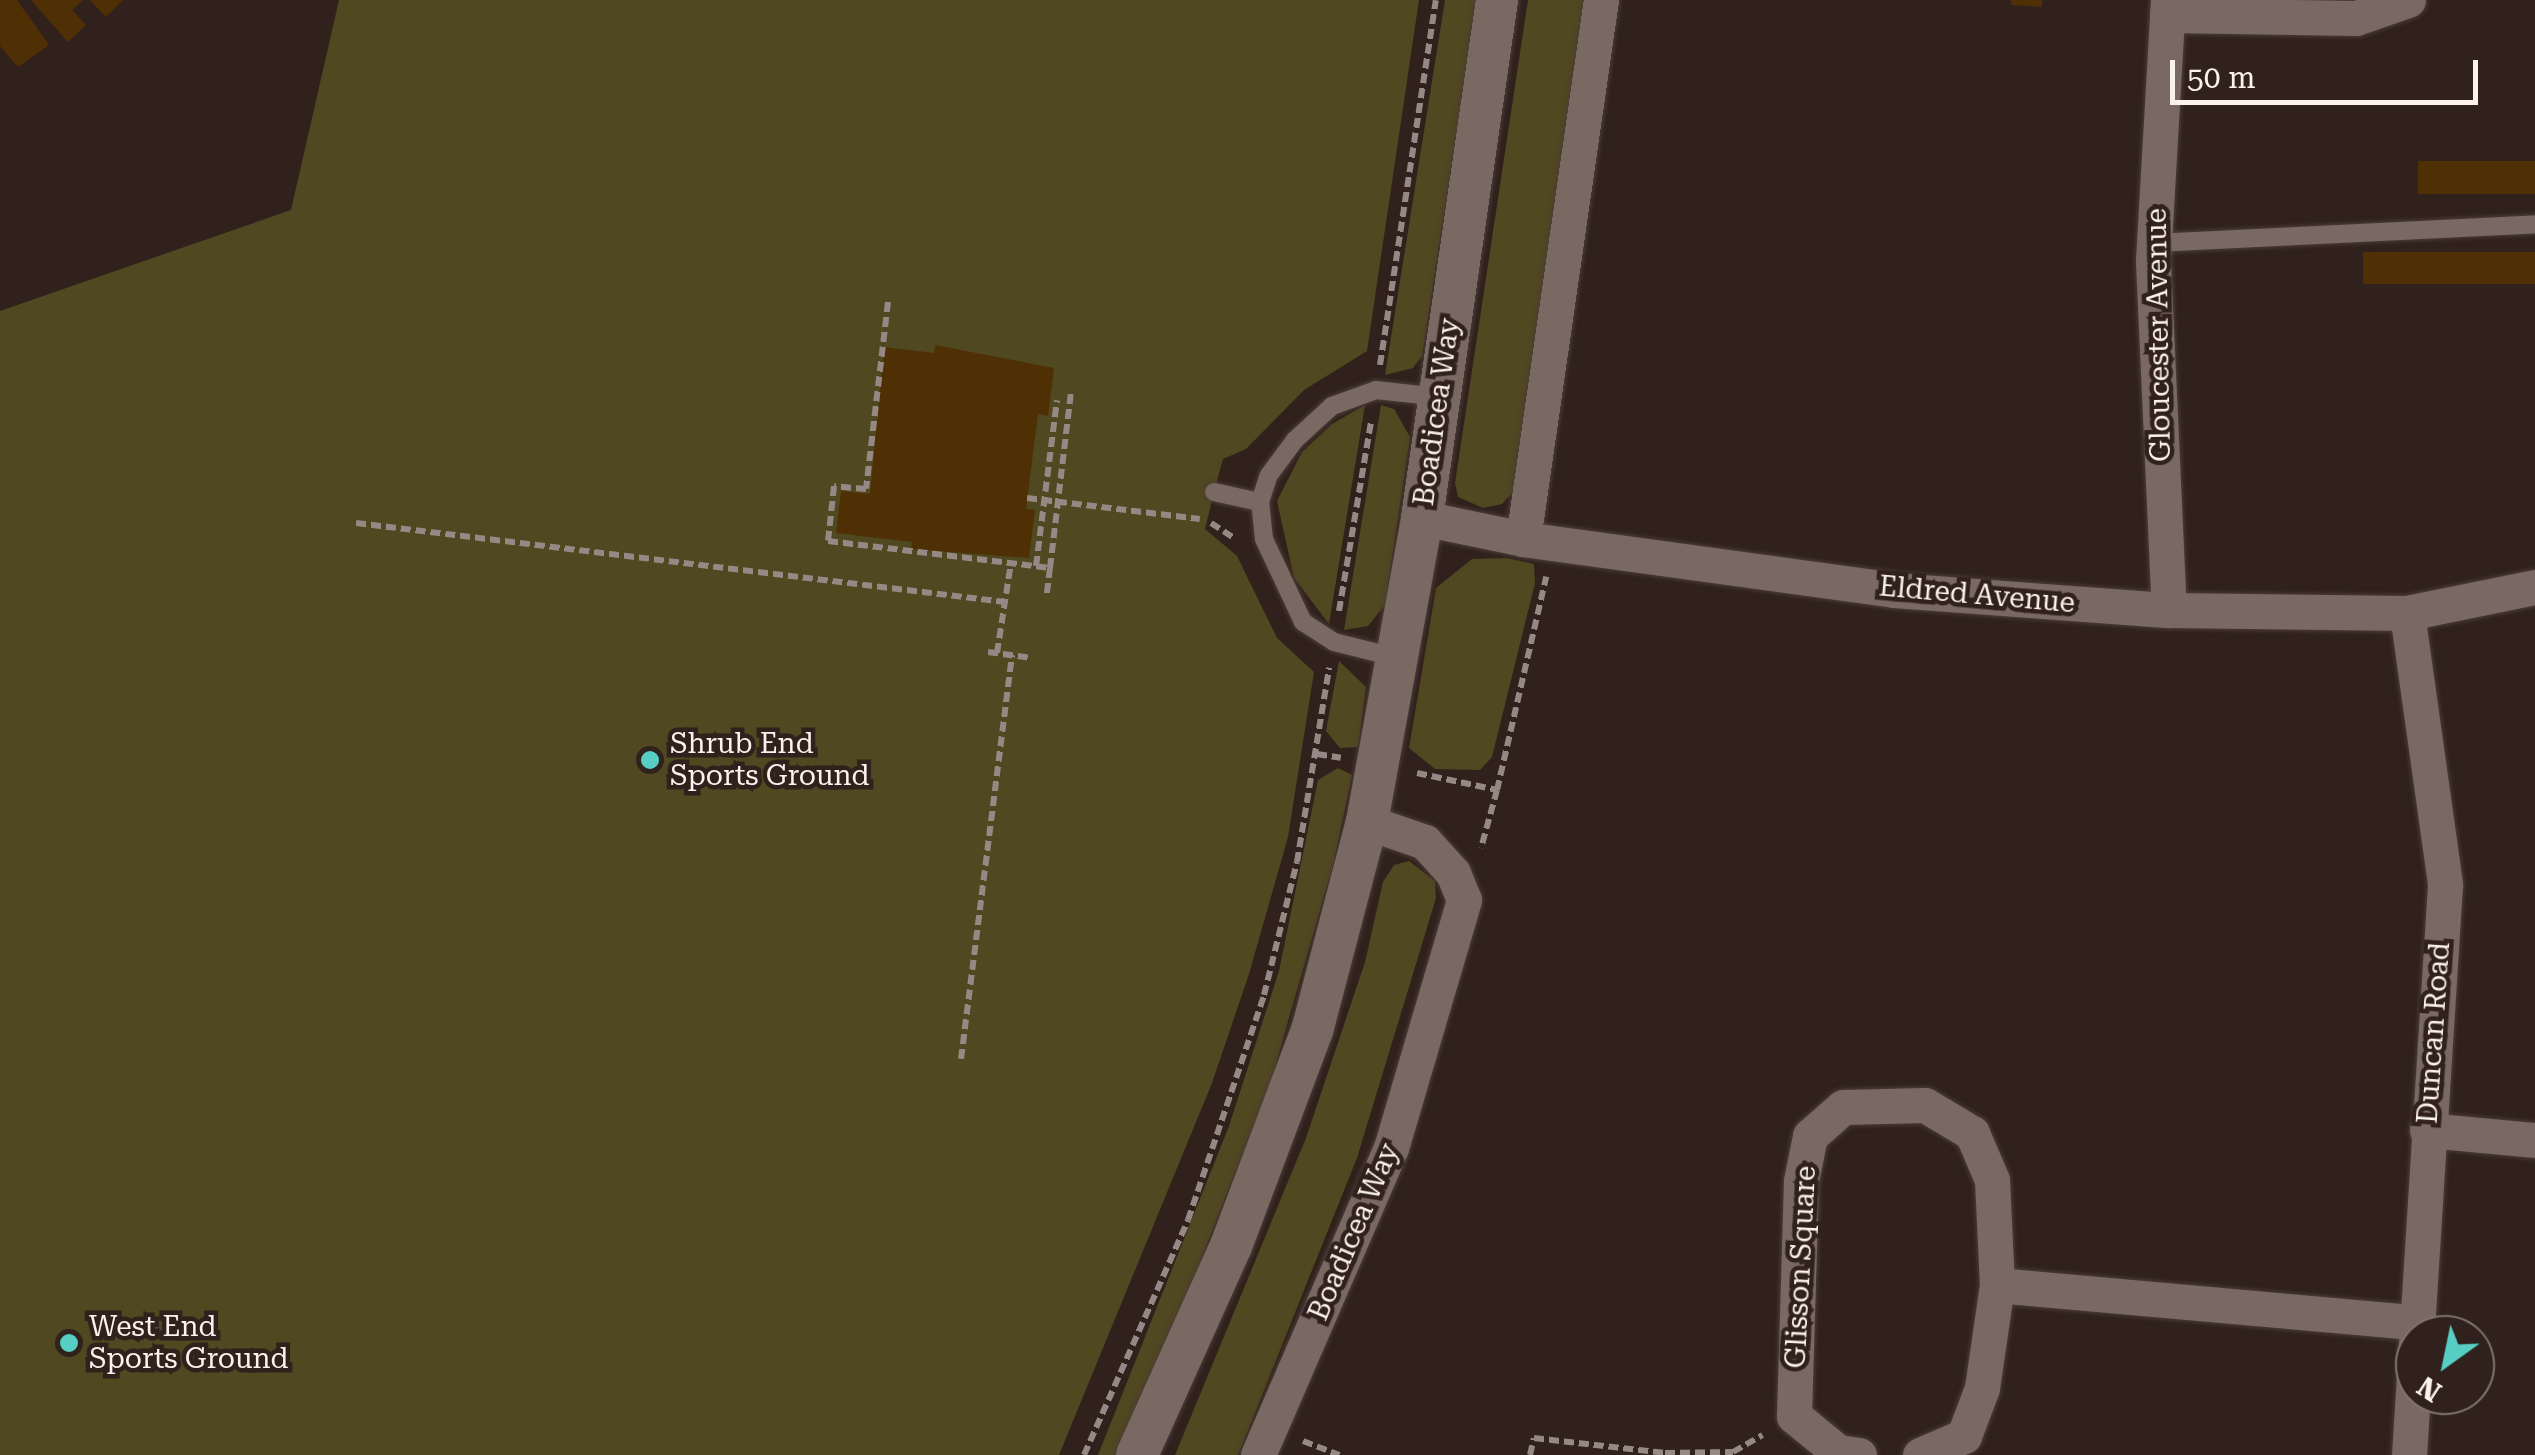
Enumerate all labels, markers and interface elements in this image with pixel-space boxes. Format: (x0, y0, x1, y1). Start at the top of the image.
scale bar (2175, 40, 2482, 102)
text: 50 m (2187, 60, 2256, 95)
street label: Gloucester Avenue (2140, 208, 2178, 462)
street label: Boadicea Way (1407, 316, 1467, 508)
street label: Eldred Avenue (1878, 570, 2076, 620)
place label: Shrub End Sports Ground (670, 727, 870, 793)
marker: Shrub End Sports Ground (639, 749, 661, 771)
street label: Duncan Road (2411, 941, 2457, 1125)
street label: Boadicea Way (1302, 1138, 1406, 1326)
street label: Glisson Square (1779, 1165, 1823, 1369)
place label: West End Sports Ground (89, 1310, 289, 1376)
north arrow (2395, 1315, 2495, 1415)
marker: West End Sports Ground (58, 1332, 80, 1354)
text: N (2411, 1369, 2448, 1409)

